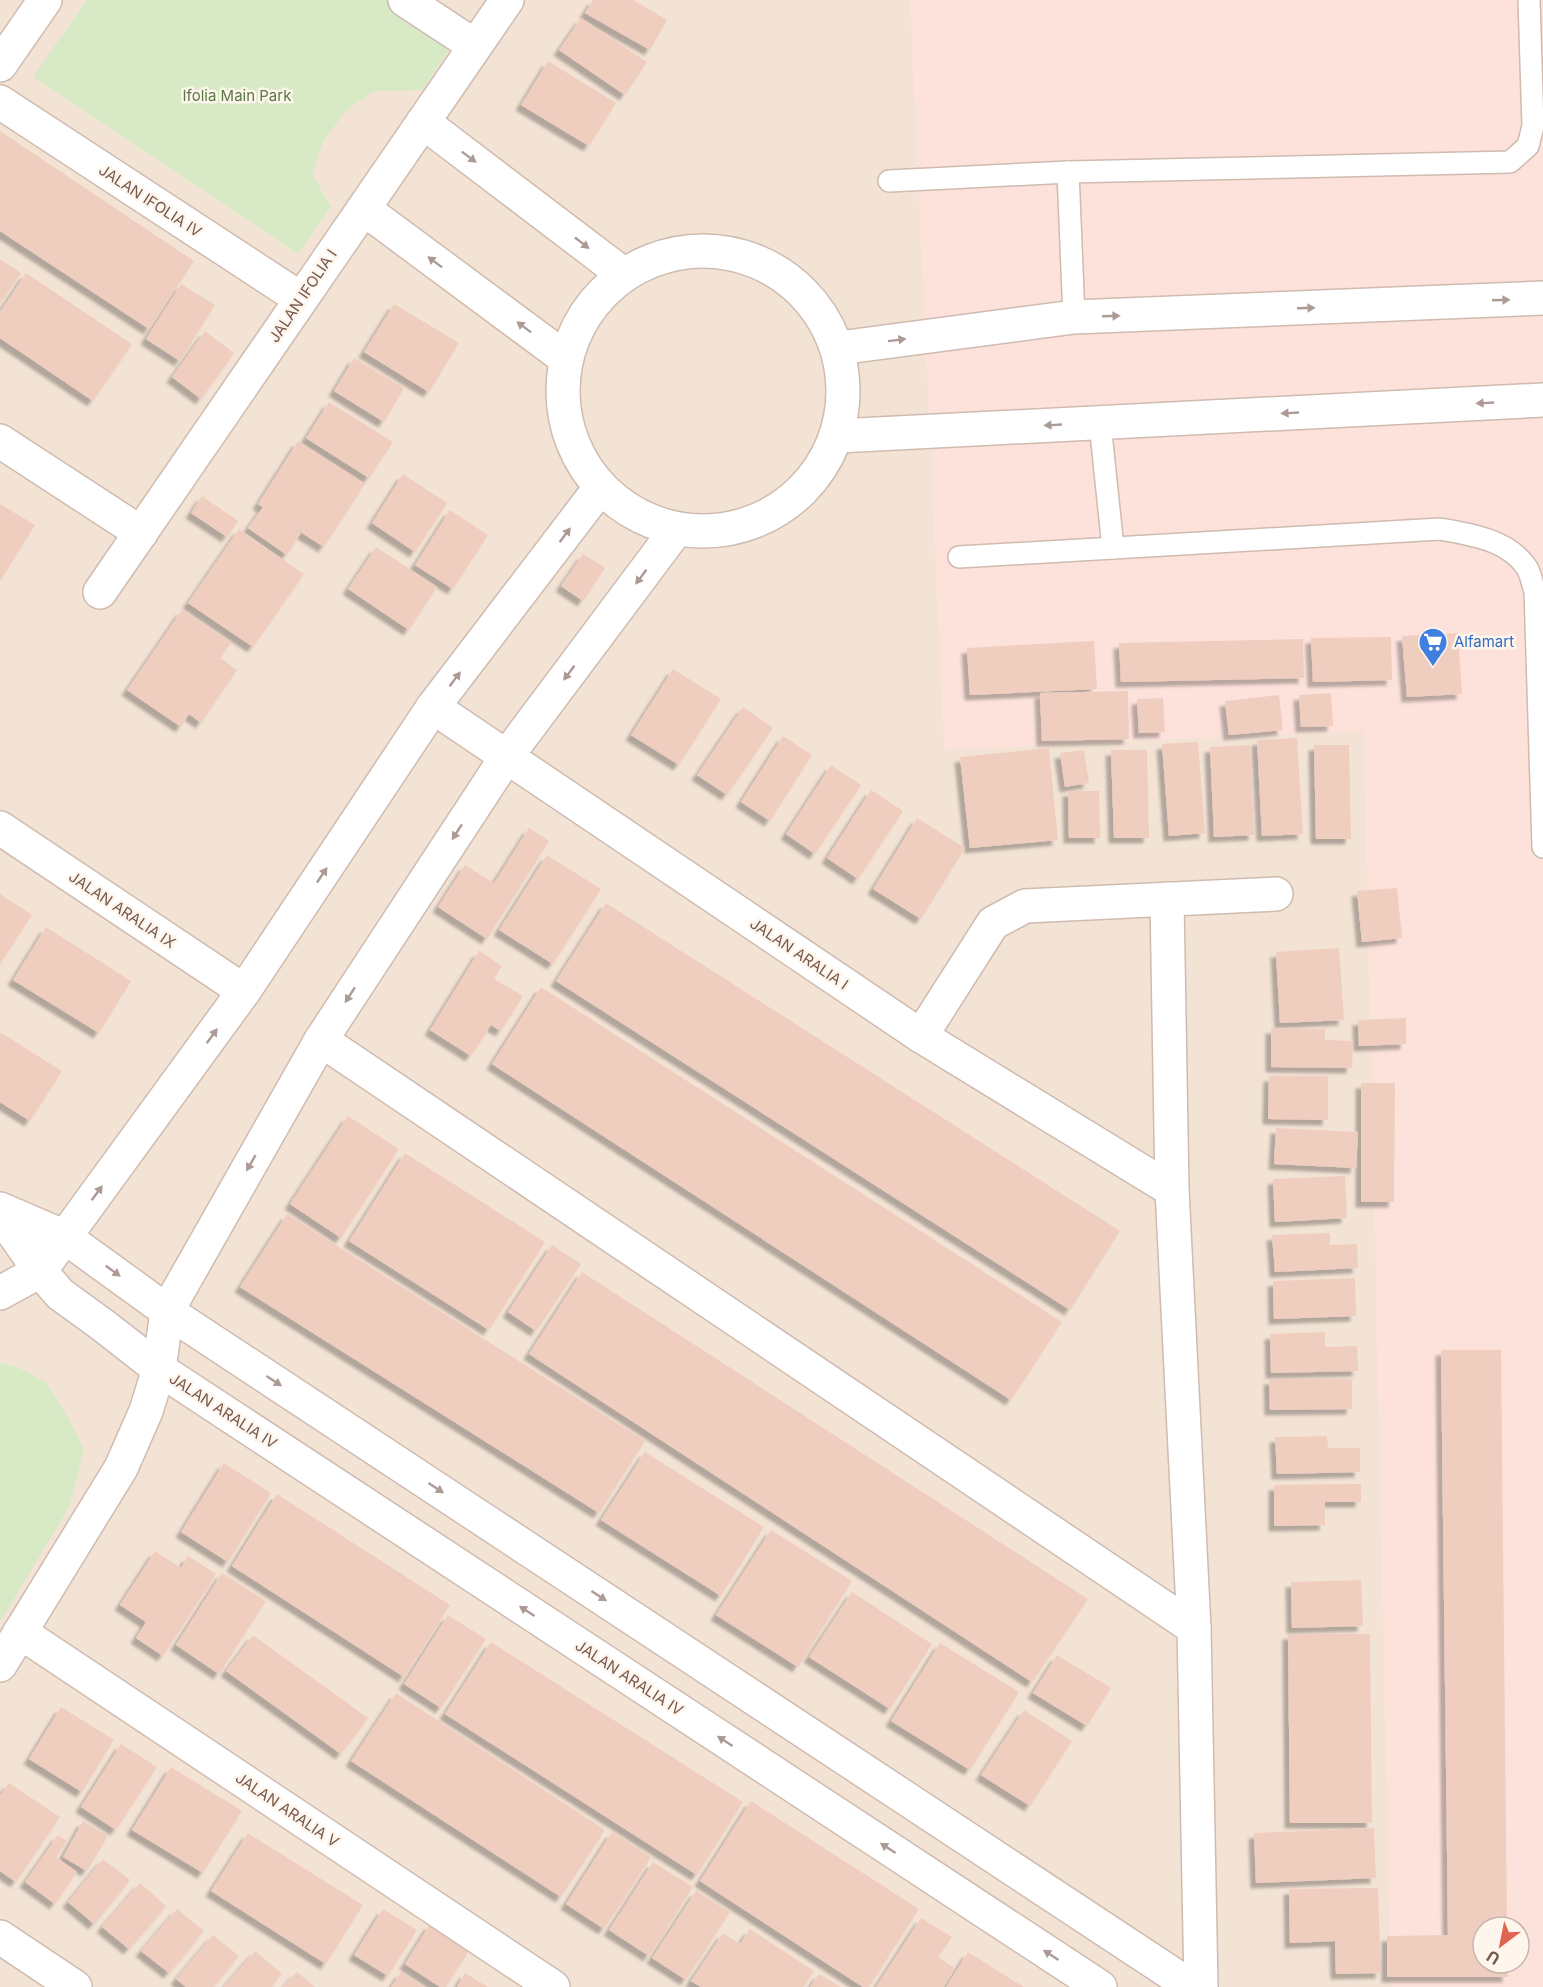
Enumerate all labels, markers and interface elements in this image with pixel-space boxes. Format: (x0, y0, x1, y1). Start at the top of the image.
park label: Ifolia Main Park (183, 86, 292, 105)
one-way arrow (462, 151, 477, 163)
street label: JALAN IFOLIA IV (95, 160, 205, 241)
one-way arrow (575, 236, 590, 248)
street label: JALAN IFOLIA I (264, 245, 341, 346)
one-way arrow (428, 257, 443, 269)
one-way arrow (1491, 295, 1510, 305)
one-way arrow (1296, 303, 1315, 312)
one-way arrow (1102, 311, 1121, 320)
one-way arrow (516, 321, 532, 334)
one-way arrow (887, 336, 906, 345)
one-way arrow (1475, 399, 1494, 408)
one-way arrow (1280, 409, 1299, 418)
one-way arrow (1044, 421, 1063, 430)
one-way arrow (558, 527, 570, 542)
one-way arrow (635, 570, 647, 585)
supermarket icon: Alfamart (1417, 626, 1449, 668)
place label: Alfamart (1454, 632, 1514, 651)
one-way arrow (564, 665, 576, 680)
one-way arrow (449, 671, 461, 686)
one-way arrow (452, 824, 463, 840)
street label: JALAN ARALIA IX (65, 867, 179, 952)
one-way arrow (316, 867, 328, 883)
street label: JALAN ARALIA I (747, 914, 852, 993)
one-way arrow (345, 987, 356, 1003)
one-way arrow (206, 1028, 218, 1044)
one-way arrow (246, 1155, 256, 1172)
one-way arrow (91, 1185, 103, 1201)
one-way arrow (104, 1265, 120, 1277)
street label: JALAN ARALIA IV (166, 1369, 281, 1453)
one-way arrow (265, 1375, 281, 1387)
one-way arrow (428, 1482, 444, 1494)
one-way arrow (591, 1590, 607, 1601)
one-way arrow (519, 1606, 535, 1617)
street label: JALAN ARALIA IV (572, 1636, 687, 1720)
one-way arrow (717, 1736, 733, 1747)
street label: JALAN ARALIA V (232, 1768, 343, 1851)
one-way arrow (880, 1843, 896, 1854)
north arrow (1471, 1915, 1531, 1975)
text: U (1483, 1946, 1503, 1969)
one-way arrow (1043, 1950, 1059, 1961)

